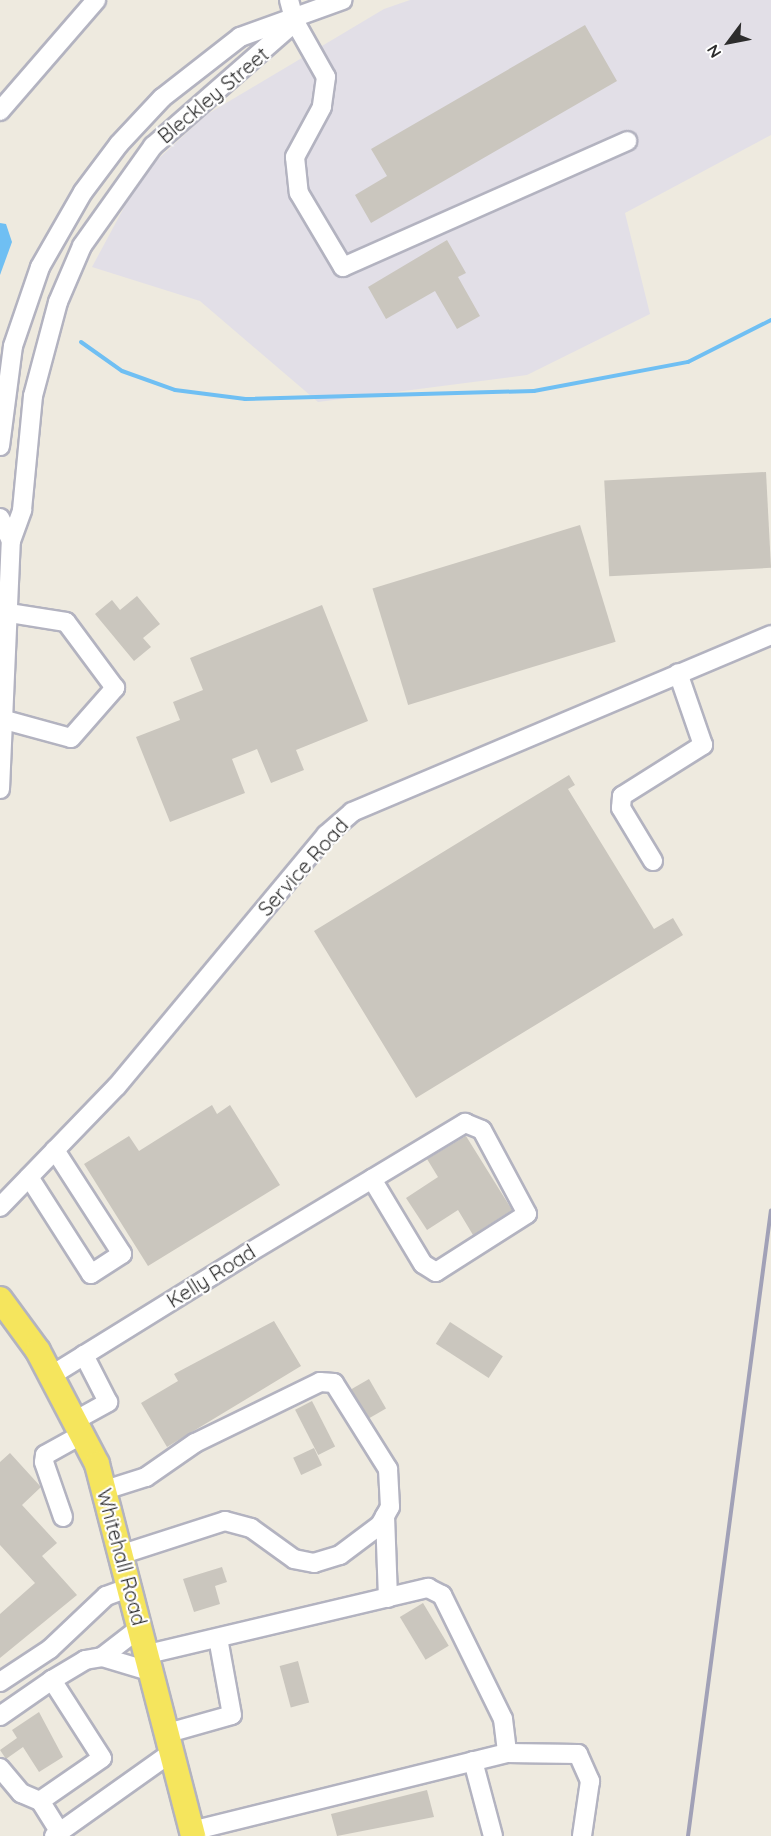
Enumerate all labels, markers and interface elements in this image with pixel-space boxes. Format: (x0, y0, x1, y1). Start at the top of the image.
north arrow (699, 12, 759, 72)
text: N (702, 41, 725, 62)
street label: Bleckley Street (153, 42, 273, 148)
street label: Service Road (253, 813, 353, 921)
street label: Kelly Road (162, 1239, 260, 1313)
street label: Whitehall Road (92, 1486, 152, 1628)

